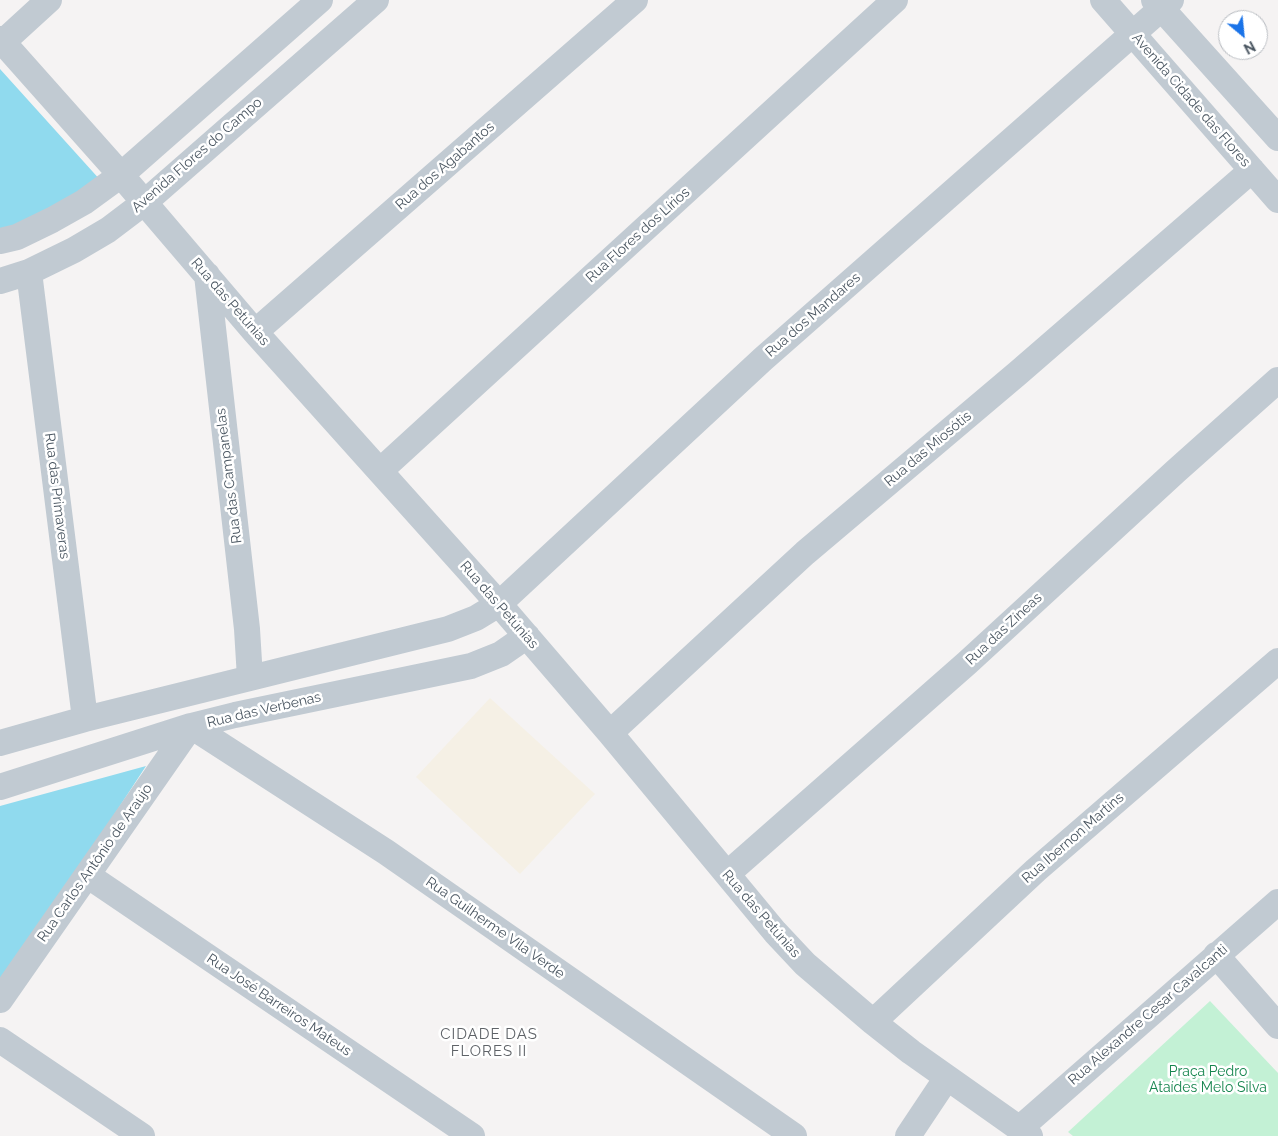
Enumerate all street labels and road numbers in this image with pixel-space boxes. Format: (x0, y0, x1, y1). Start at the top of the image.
street label: Avenida Cidade das Flores (1128, 30, 1254, 170)
street label: Avenida Flores do Campo (129, 94, 265, 216)
street label: Rua dos Agabantos (392, 119, 498, 213)
street label: Rua Flores dos Lírios (583, 184, 693, 286)
street label: Rua das Petúnias (187, 255, 273, 349)
street label: Rua dos Mandares (762, 269, 864, 361)
street label: Rua das Campanelas (212, 407, 246, 545)
street label: Rua das Miosótis (881, 408, 975, 490)
street label: Rua das Primaveras (41, 432, 73, 560)
street label: Rua das Petúnias (456, 558, 542, 652)
street label: Rua das Zíneas (962, 589, 1046, 669)
street label: Rua das Verbenas (205, 689, 323, 731)
street label: Rua Carlos Antônio de Araújo (34, 781, 156, 945)
street label: Rua Ibernon Martins (1019, 789, 1127, 887)
street label: Rua das Petúnias (718, 867, 804, 961)
street label: Rua Guilherme Vila Verde (422, 874, 568, 982)
street label: Rua Alexandre Cesar Cavalcanti (1065, 941, 1231, 1089)
street label: Rua José Barreiros Mateus (203, 950, 355, 1060)

